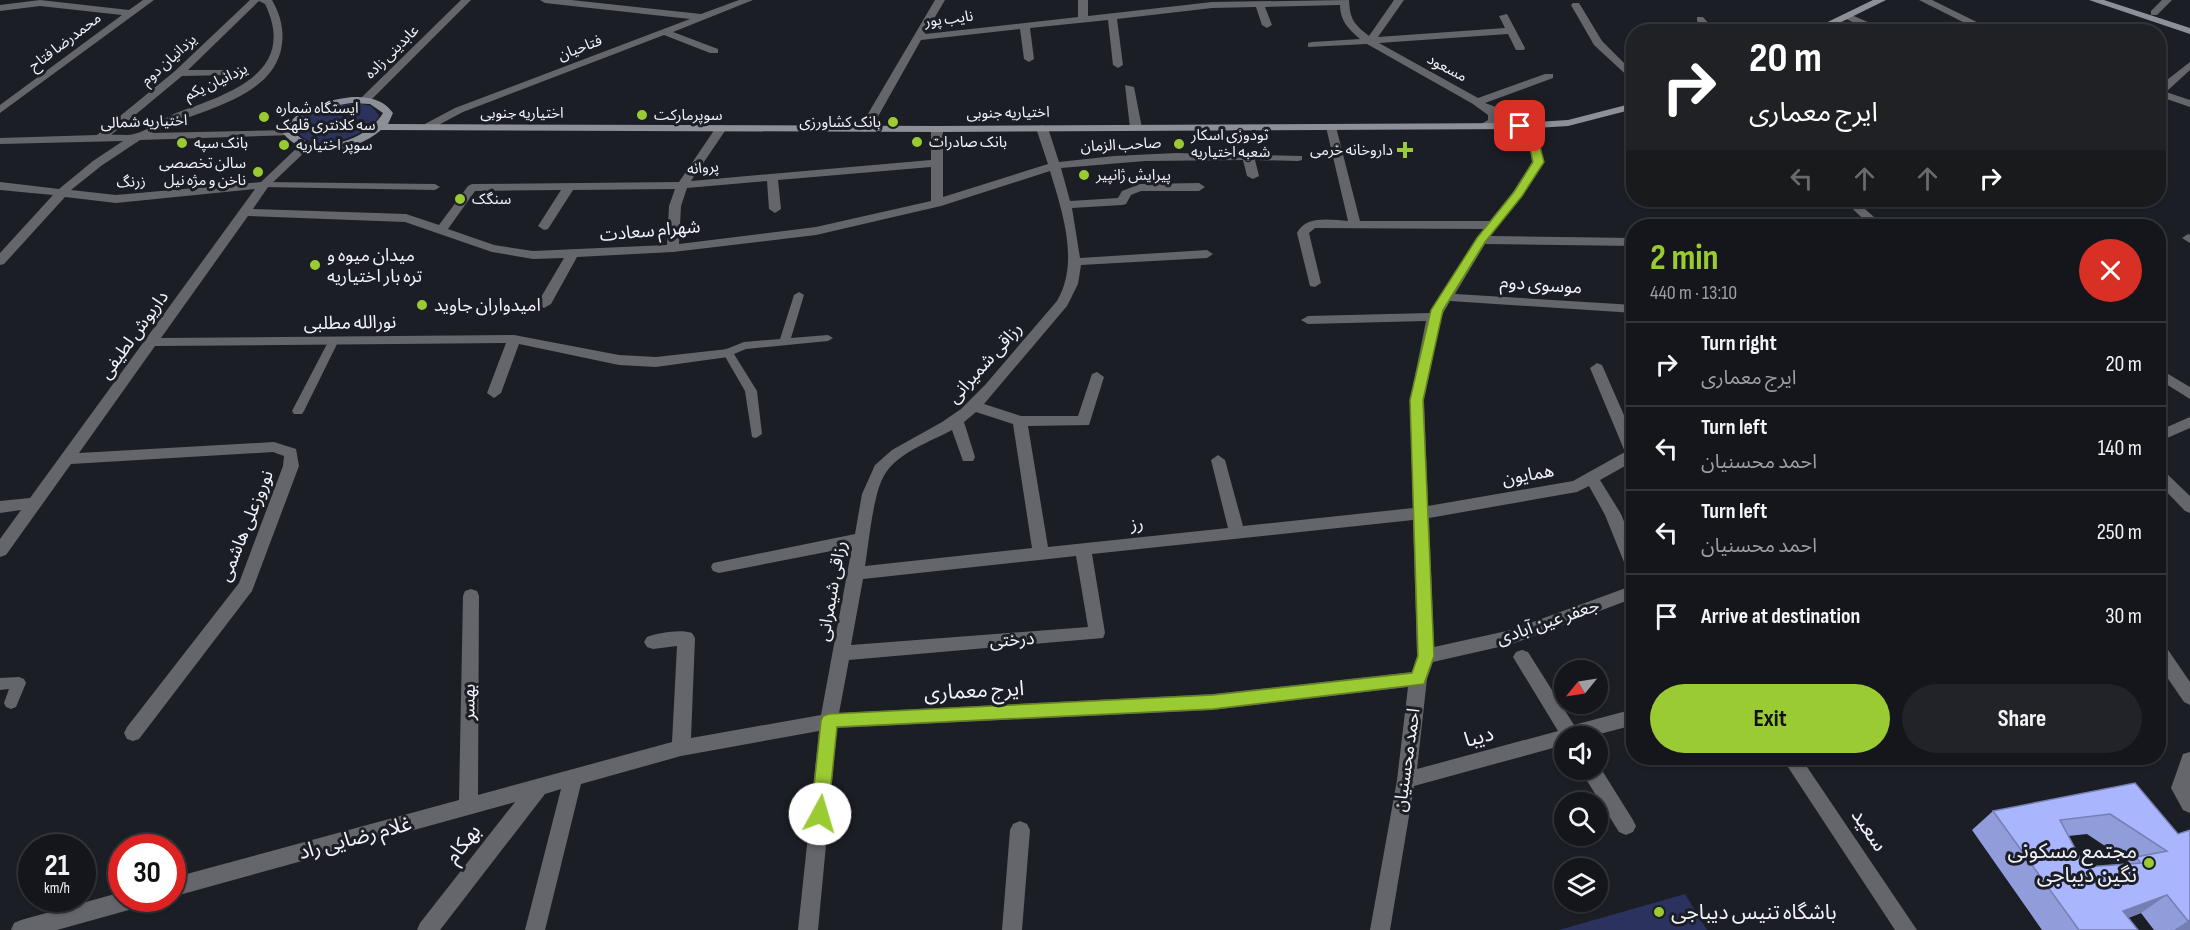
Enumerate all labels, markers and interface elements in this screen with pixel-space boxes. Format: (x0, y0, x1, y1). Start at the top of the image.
street label: نایب پور (923, 7, 974, 32)
street label: محمدرضا فتاح (25, 9, 106, 77)
street label: عابدینی زاده (361, 21, 423, 83)
street label: یزدانیان دوم (137, 30, 201, 91)
street label: فتاحیان (555, 31, 605, 65)
text: 20 m (1749, 33, 1822, 84)
icon: right (1650, 48, 1728, 126)
street label: مسعود (1424, 50, 1470, 86)
street label: یزدانیان یکم (181, 59, 251, 106)
text: ایرج معماری (1749, 97, 1878, 129)
place label: ایستگاه شماره سه کلانتری قلهک (276, 99, 376, 135)
pin (1494, 100, 1545, 151)
street label: اختیاریه جنوبی (966, 103, 1050, 123)
street label: اختیاریه جنوبی (480, 104, 564, 123)
place label: سوپرمارکت (654, 106, 723, 125)
marker: سوپرمارکت (635, 108, 649, 122)
icon: arrive (1503, 109, 1536, 142)
marker: ایستگاه شماره سه کلانتری قلهک (257, 110, 271, 124)
street label: اختیاریه شمالی (100, 111, 188, 133)
place label: بانک کشاورزی (799, 113, 881, 132)
marker: بانک کشاورزی (886, 115, 900, 129)
place label: تودوزی اسکار شعبه اختیاریه (1190, 126, 1270, 162)
place label: بانک صادرات (929, 133, 1007, 152)
street label: صاحب الزمان (1080, 133, 1162, 157)
place label: بانک سپه (194, 134, 248, 153)
marker: بانک صادرات (910, 135, 924, 149)
marker: بانک سپه (175, 136, 189, 150)
place label: سوپر اختیاریه (296, 136, 373, 155)
marker: تودوزی اسکار شعبه اختیاریه (1172, 137, 1186, 151)
marker: سوپر اختیاریه (277, 138, 291, 152)
place label: داروخانه خرمی (1310, 141, 1393, 160)
marker: داروخانه خرمی (1398, 143, 1412, 157)
place label: سالن تخصصی ناخن و مژه نیل (159, 154, 246, 190)
street label: پروانه (686, 157, 720, 179)
icon: left (1785, 162, 1818, 195)
icon: ahead (1848, 162, 1881, 195)
icon: ahead (1911, 162, 1944, 195)
icon: right (1974, 162, 2007, 195)
marker: سالن تخصصی ناخن و مژه نیل (251, 165, 265, 179)
place label: پیرایش ژانپیر (1095, 166, 1171, 185)
marker: پیرایش ژانپیر (1077, 168, 1091, 182)
street label: زرنگ (116, 172, 146, 192)
place label: سنگک (472, 190, 511, 209)
marker: سنگک (453, 192, 467, 206)
street label: شهرام سعادت (599, 216, 701, 249)
text: 2 min (1650, 237, 1719, 280)
button: close (2079, 239, 2142, 302)
place label: میدان میوه و تره بار اختیاریه (327, 245, 422, 287)
marker: میدان میوه و تره بار اختیاریه (308, 258, 322, 272)
street label: موسوی دوم (1499, 272, 1583, 301)
text: 440 m · 13:10 (1650, 281, 1737, 305)
street label: داریوش لطیفی (95, 287, 173, 383)
place label: امیدواران جاوید (434, 295, 541, 316)
marker: امیدواران جاوید (415, 298, 429, 312)
street label: نورالله مطلبی (304, 312, 396, 334)
street label: رزاقی شمیرانی (943, 318, 1027, 408)
text: Turn right (1701, 330, 1777, 357)
icon: right (1650, 348, 1683, 381)
text: 20 m (2106, 351, 2142, 378)
text: ایرج معماری (1701, 366, 1796, 390)
text: Turn left (1701, 414, 1767, 441)
icon: left (1650, 432, 1683, 465)
text: 140 m (2098, 435, 2142, 462)
text: احمد محسنیان (1701, 450, 1817, 474)
street label: همایون (1500, 460, 1556, 490)
street label: نوروزعلی هاشمی (214, 467, 278, 585)
text: Turn left (1701, 498, 1767, 525)
street label: رز (1128, 513, 1145, 535)
icon: left (1650, 516, 1683, 549)
text: 250 m (2097, 519, 2142, 546)
text: احمد محسنیان (1701, 534, 1817, 558)
street label: رزاقی شیمرانی (813, 539, 851, 643)
street label: جعفر عین آبادی (1494, 595, 1602, 649)
icon: arrive (1650, 600, 1683, 633)
text: Arrive at destination (1701, 603, 1860, 630)
text: 30 m (2105, 603, 2142, 630)
street label: درختی (989, 628, 1035, 652)
north arrow (1554, 660, 1608, 714)
map controls (1554, 660, 1608, 912)
street label: ایرج معماری (923, 676, 1025, 708)
street label: بهسر (458, 684, 480, 721)
button: Exit (1650, 684, 1890, 753)
button: Share (1902, 684, 2142, 753)
street label: احمد محسنیان (1389, 707, 1425, 813)
street label: دیبا (1461, 721, 1497, 753)
button: sound (1554, 726, 1608, 780)
position arrow (788, 782, 852, 846)
button: search (1554, 792, 1608, 846)
street label: سعید (1846, 804, 1892, 856)
street label: غلام رضایی راد (296, 811, 415, 868)
street label: بهکام (440, 819, 489, 871)
speed limit sign: 30 (108, 834, 186, 912)
place label: مجتمع مسکونی نگین دیباجی (2008, 839, 2137, 888)
text: 21 (45, 848, 69, 884)
marker: مجتمع مسکونی نگین دیباجی (2142, 856, 2156, 870)
button: layers (1554, 858, 1608, 912)
text: km/h (44, 879, 70, 898)
place label: باشگاه تنیس دیباجی (1671, 900, 1837, 925)
marker: باشگاه تنیس دیباجی (1652, 905, 1666, 919)

